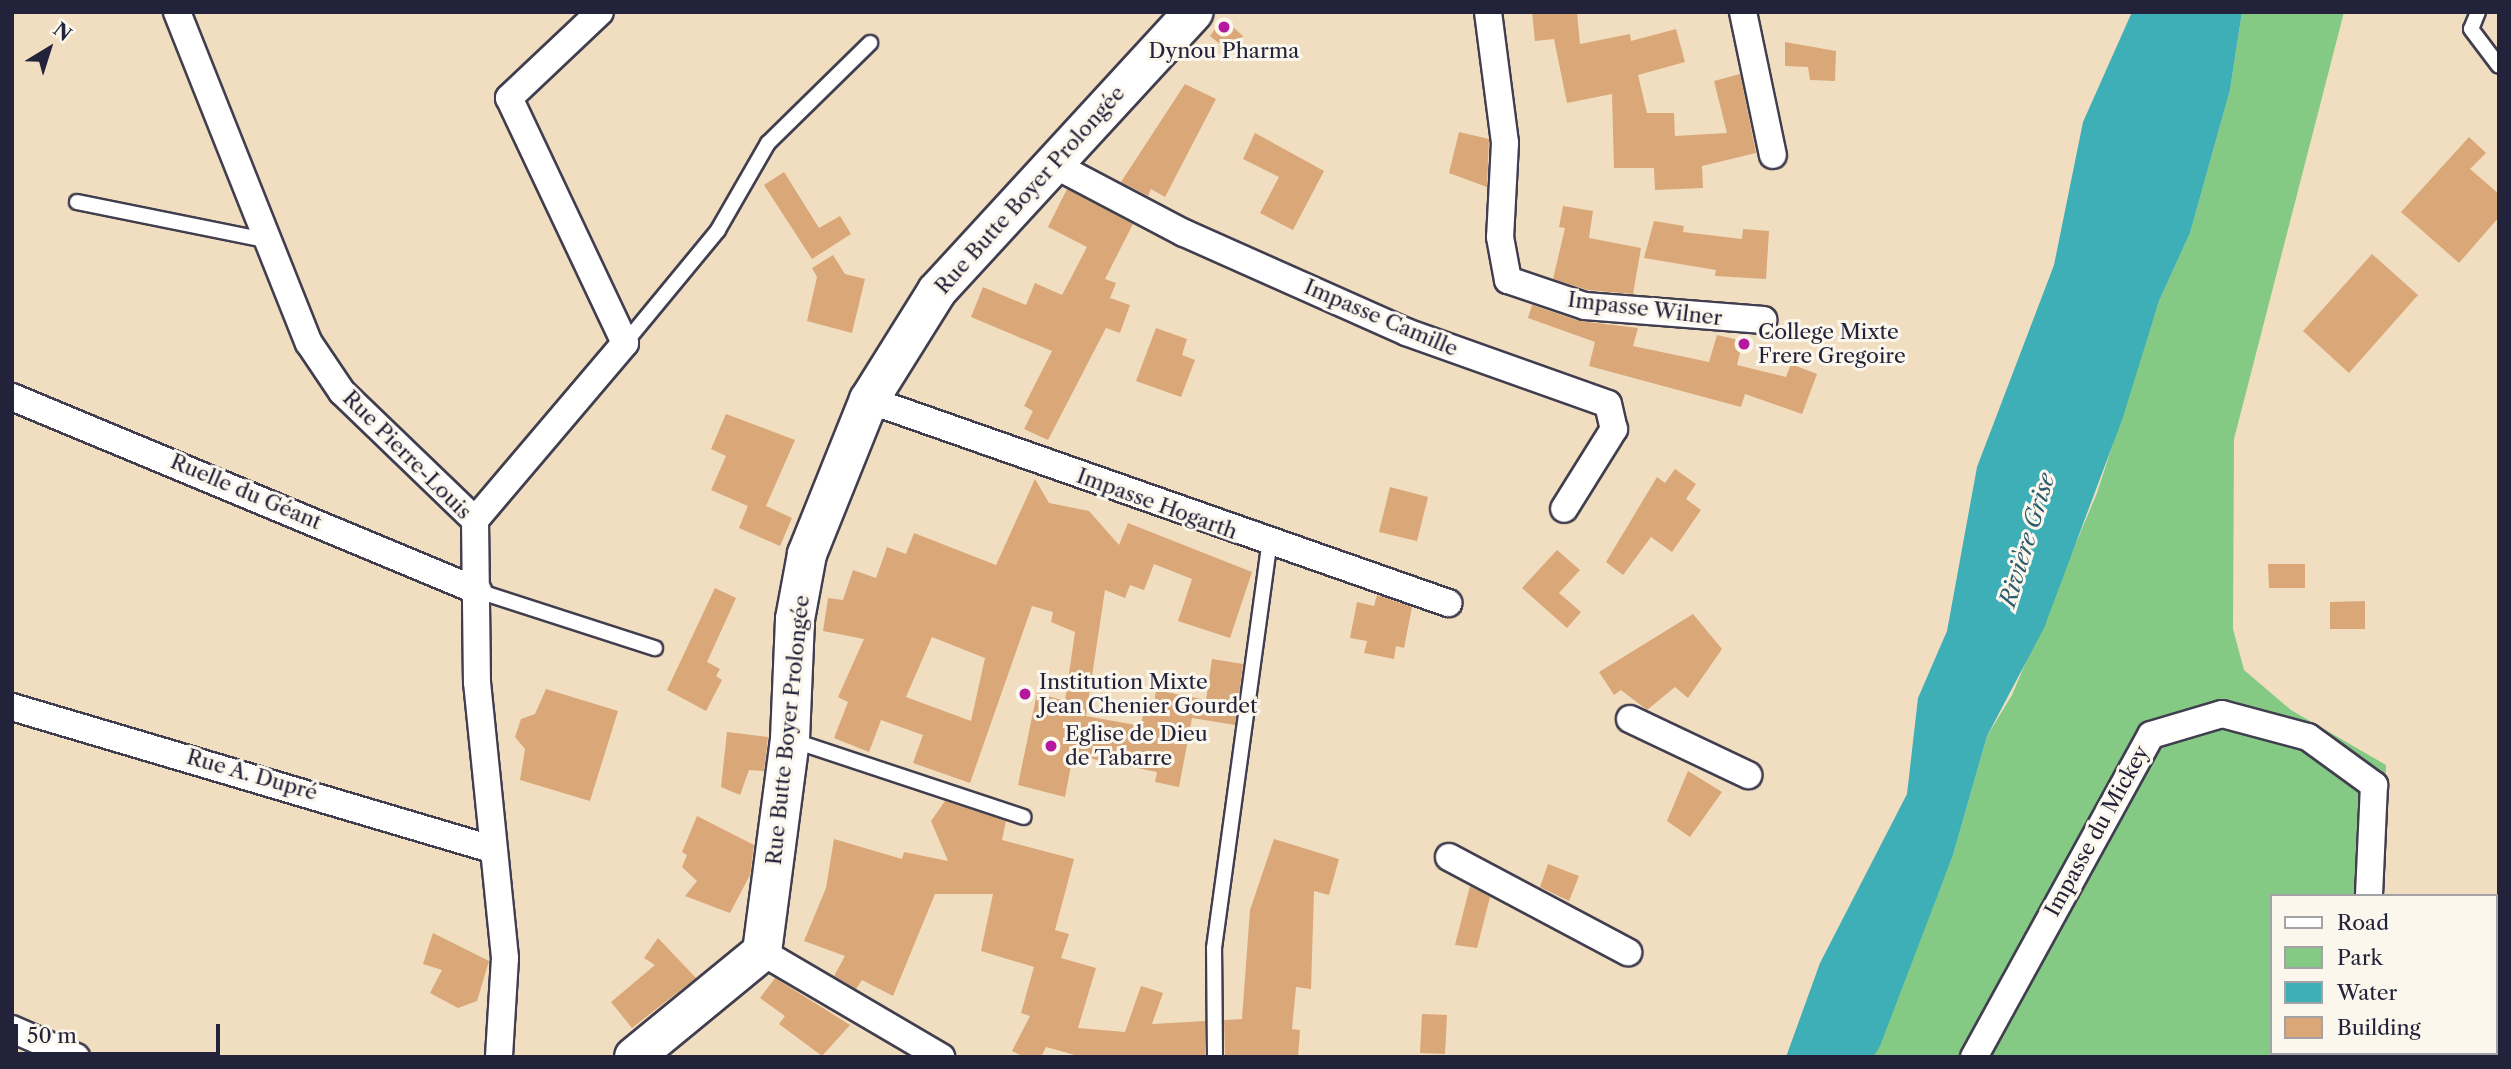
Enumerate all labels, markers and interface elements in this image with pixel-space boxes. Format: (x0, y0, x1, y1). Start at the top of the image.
north arrow (14, 14, 84, 84)
text: N (49, 18, 76, 46)
marker: Dynou Pharma (1216, 19, 1232, 35)
place label: Dynou Pharma (1149, 38, 1299, 64)
street label: Rue Butte Boyer Prolongée (930, 81, 1130, 299)
street label: Impasse Camille (1300, 274, 1462, 362)
street label: Impasse Wilner (1566, 287, 1724, 331)
place label: College Mixte Frere Gregoire (1758, 319, 1906, 369)
marker: College Mixte Frere Gregoire (1736, 336, 1752, 352)
street label: Rue Pierre-Louis (338, 386, 476, 524)
street label: Ruelle du Géant (167, 449, 325, 535)
street label: Impasse Hogarth (1073, 463, 1241, 545)
water label: Rivière Grise (1994, 470, 2060, 610)
street label: Rue Butte Boyer Prolongée (761, 594, 815, 866)
place label: Institution Mixte Jean Chenier Gourdet (1039, 669, 1258, 719)
marker: Institution Mixte Jean Chenier Gourdet (1017, 686, 1033, 702)
place label: Eglise de Dieu de Tabarre (1065, 721, 1208, 771)
marker: Eglise de Dieu de Tabarre (1043, 738, 1059, 754)
street label: Impasse du Mickey (2040, 741, 2154, 921)
street label: Rue A. Dupré (183, 744, 321, 806)
legend (2270, 894, 2497, 1055)
text: Road (2337, 910, 2389, 935)
text: Park (2337, 945, 2383, 970)
text: Water (2337, 980, 2397, 1005)
scale bar (18, 1010, 224, 1054)
text: Building (2337, 1015, 2421, 1040)
text: 50 m (27, 1023, 77, 1048)

